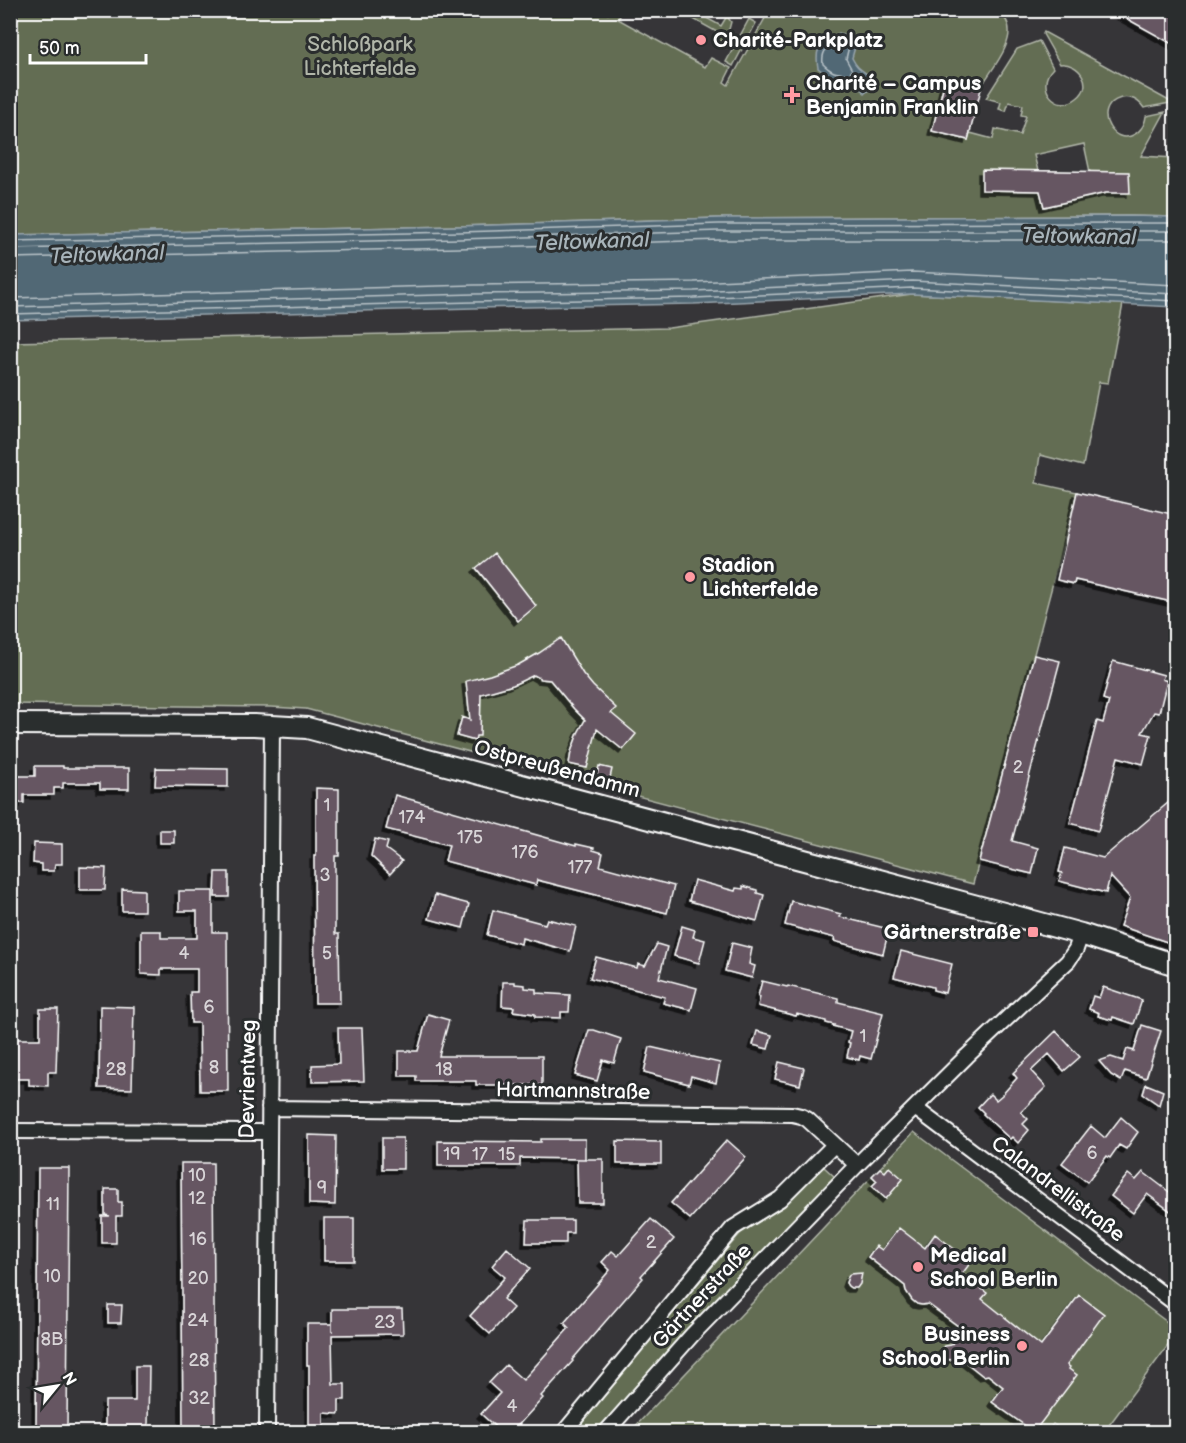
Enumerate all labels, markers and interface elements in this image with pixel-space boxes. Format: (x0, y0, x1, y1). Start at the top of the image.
scale bar (30, 27, 146, 65)
place label: Charité-Parkplatz (713, 28, 883, 53)
park label: Schloßpark Lichterfelde (304, 32, 416, 81)
marker: Charité-Parkplatz (694, 33, 708, 47)
text: 50 m (39, 38, 80, 59)
place label: Charité – Campus Benjamin Franklin (806, 71, 981, 120)
marker: Charité – Campus Benjamin Franklin (783, 86, 801, 104)
water label: Teltowkanal (1021, 223, 1137, 252)
water label: Teltowkanal (534, 226, 651, 257)
water label: Teltowkanal (49, 239, 166, 270)
place label: Stadion Lichterfelde (702, 553, 818, 602)
marker: Stadion Lichterfelde (683, 570, 697, 584)
street label: Ostpreußendamm (471, 735, 643, 803)
house number: 2 (1013, 757, 1024, 778)
house number: 1 (324, 795, 330, 816)
house number: 174 (399, 807, 425, 828)
house number: 175 (457, 827, 483, 848)
house number: 176 (512, 842, 538, 863)
house number: 177 (568, 857, 592, 878)
house number: 3 (319, 865, 331, 886)
place label: Gärtnerstraße (884, 920, 1021, 945)
marker: Gärtnerstraße (1026, 925, 1040, 939)
house number: 4 (179, 943, 190, 964)
house number: 5 (322, 943, 332, 964)
house number: 6 (204, 997, 215, 1018)
street label: Devrientweg (234, 1019, 262, 1139)
house number: 1 (860, 1026, 866, 1047)
house number: 8 (209, 1057, 219, 1078)
house number: 28 (105, 1059, 127, 1080)
house number: 18 (435, 1059, 453, 1080)
street label: Hartmannstraße (496, 1077, 650, 1105)
street label: Calandrellistraße (986, 1131, 1130, 1247)
house number: 6 (1087, 1143, 1098, 1164)
house number: 19 (443, 1144, 461, 1165)
house number: 17 (472, 1144, 488, 1165)
house number: 15 (498, 1144, 516, 1165)
house number: 10 (188, 1165, 206, 1186)
house number: 9 (317, 1178, 327, 1199)
house number: 12 (188, 1188, 206, 1209)
house number: 11 (46, 1194, 60, 1215)
house number: 16 (189, 1229, 207, 1250)
house number: 2 (646, 1232, 657, 1253)
street label: Gärtnerstraße (647, 1239, 757, 1353)
place label: Medical School Berlin (930, 1243, 1058, 1292)
marker: Medical School Berlin (911, 1260, 925, 1274)
house number: 10 (43, 1266, 61, 1287)
house number: 20 (187, 1268, 209, 1289)
house number: 24 (187, 1310, 209, 1331)
house number: 23 (374, 1312, 396, 1333)
place label: Business School Berlin (882, 1322, 1010, 1371)
house number: 8B (41, 1329, 63, 1350)
marker: Business School Berlin (1015, 1339, 1029, 1353)
house number: 28 (188, 1350, 210, 1371)
north arrow (27, 1356, 87, 1416)
text: N (57, 1369, 80, 1389)
house number: 32 (188, 1388, 210, 1409)
house number: 4 (507, 1396, 518, 1417)

